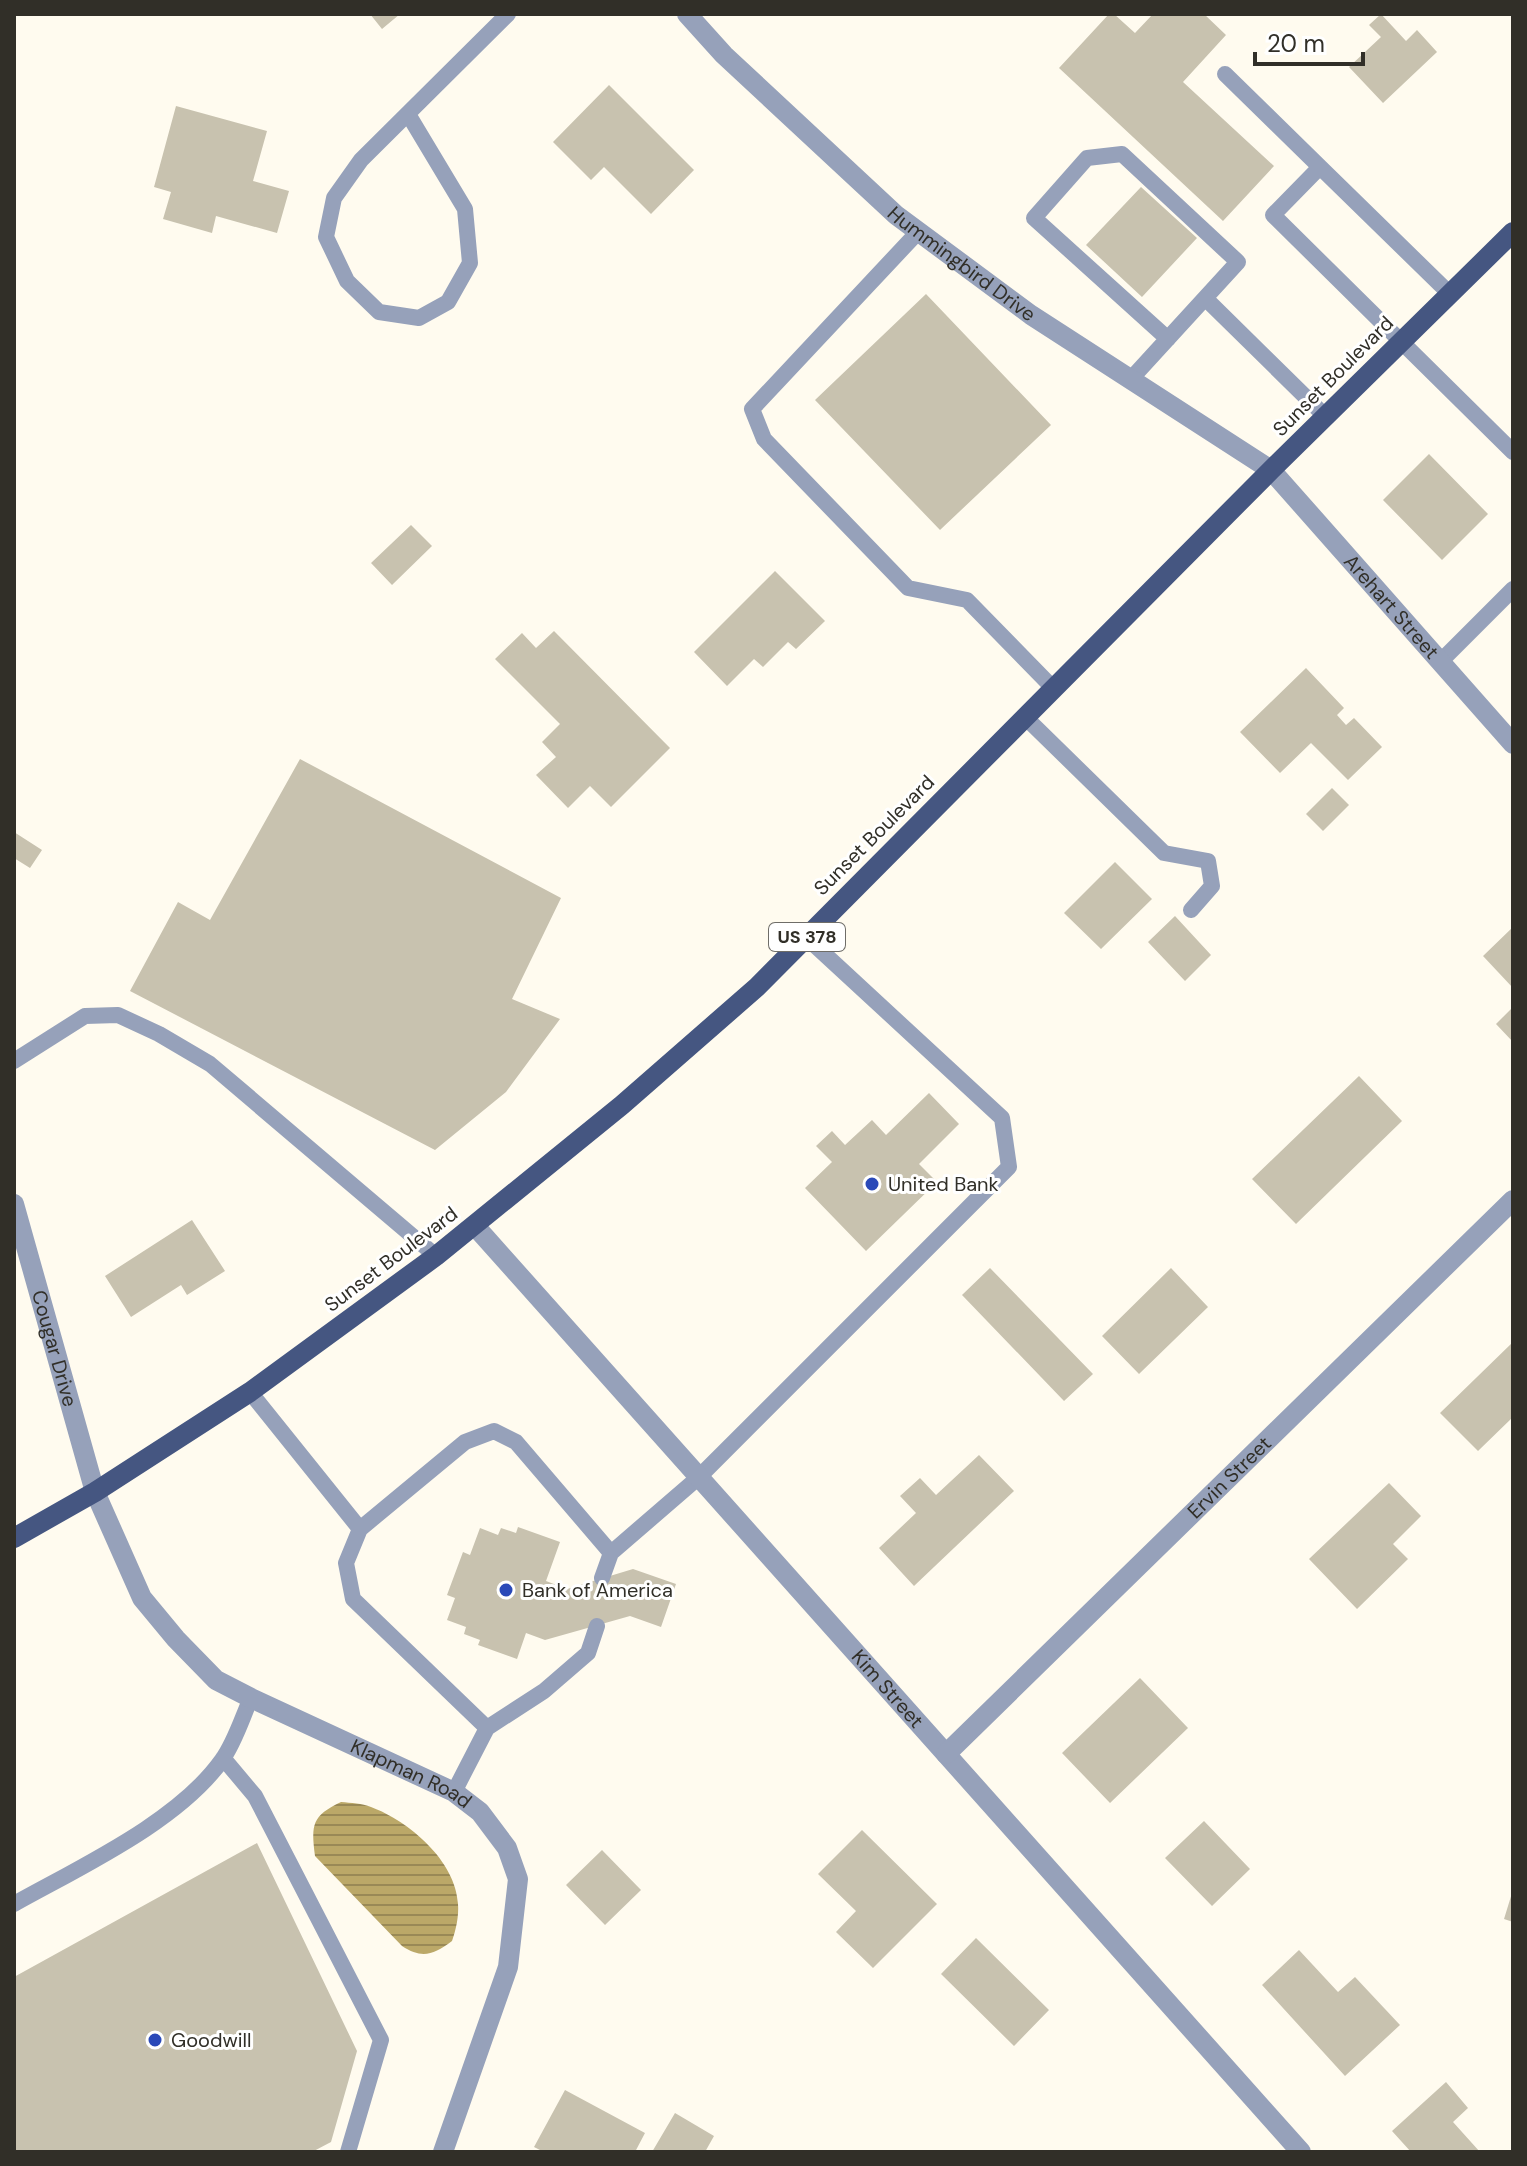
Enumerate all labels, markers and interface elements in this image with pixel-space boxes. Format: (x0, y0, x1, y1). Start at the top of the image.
scale bar (1255, 16, 1363, 66)
text: 20 m (1267, 28, 1325, 59)
street label: Hummingbird Drive (882, 201, 1041, 327)
street label: Sunset Boulevard (1267, 310, 1399, 442)
street label: Arehart Street (1338, 549, 1445, 664)
street label: Sunset Boulevard (808, 769, 940, 901)
road number: US 378 (769, 923, 845, 951)
place label: United Bank (888, 1171, 999, 1197)
marker: United Bank (863, 1175, 881, 1193)
street label: Sunset Boulevard (319, 1200, 463, 1318)
street label: Cougar Drive (26, 1287, 83, 1410)
street label: Ervin Street (1182, 1430, 1277, 1524)
place label: Bank of America (522, 1577, 673, 1603)
marker: Bank of America (497, 1581, 515, 1599)
street label: Kim Street (846, 1644, 930, 1733)
street label: Klapman Road (346, 1733, 477, 1814)
place label: Goodwill (171, 2027, 251, 2053)
marker: Goodwill (146, 2031, 164, 2049)

